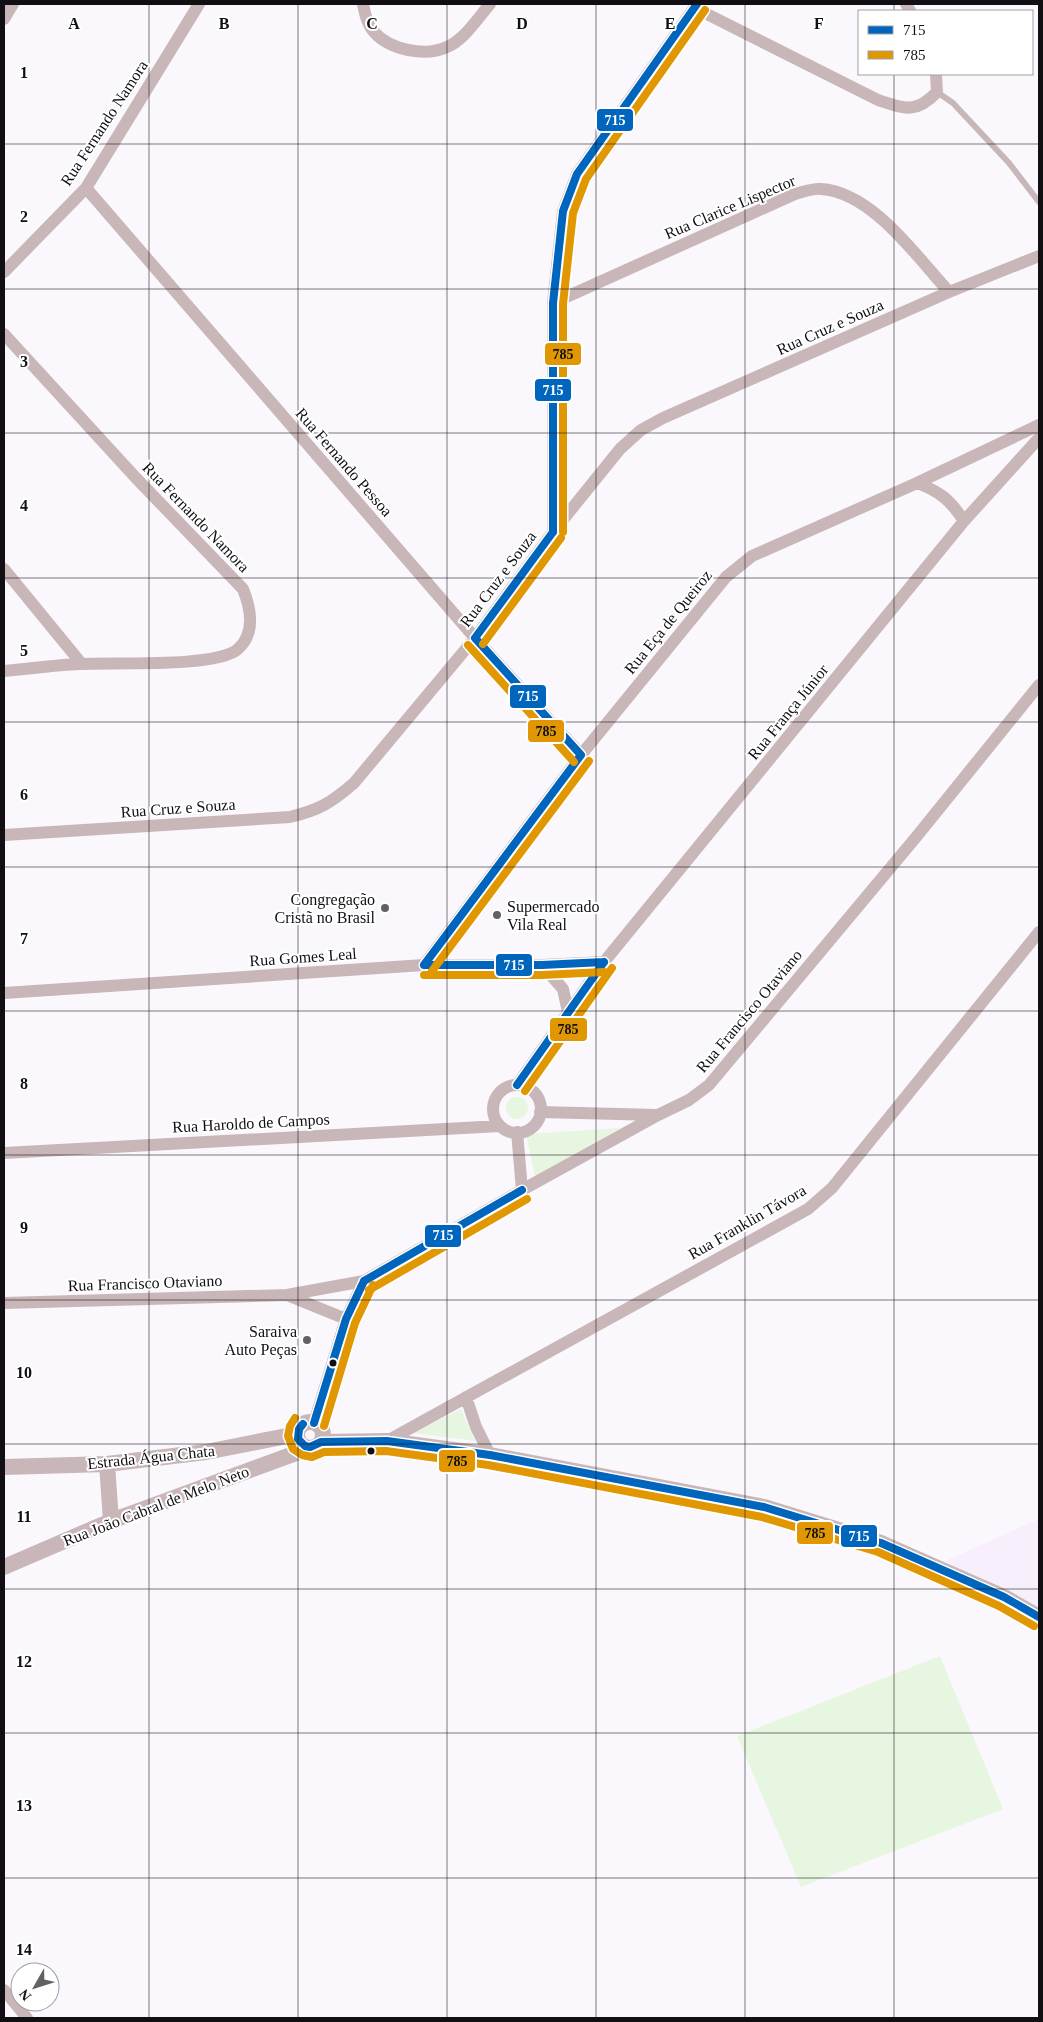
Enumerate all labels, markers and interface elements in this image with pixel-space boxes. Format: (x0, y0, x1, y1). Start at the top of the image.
legend (858, 10, 1033, 75)
text: A (68, 15, 80, 32)
text: B (219, 15, 230, 32)
text: C (366, 15, 378, 32)
text: D (516, 15, 528, 32)
text: E (665, 15, 675, 32)
text: F (814, 15, 824, 32)
text: 715 (903, 22, 926, 38)
text: 785 (903, 47, 926, 63)
street label: Rua Fernando Namora (57, 57, 151, 189)
text: 1 (20, 64, 28, 81)
line badge: 715 (596, 108, 634, 132)
text: 715 (605, 113, 626, 128)
street label: Rua Clarice Lispector (662, 171, 799, 243)
text: 2 (20, 208, 28, 225)
street label: Rua Cruz e Souza (774, 296, 886, 358)
line badge: 785 (544, 342, 582, 366)
text: 785 (553, 347, 574, 362)
text: 3 (20, 353, 28, 370)
line badge: 715 (534, 378, 572, 402)
text: 715 (543, 383, 564, 398)
street label: Rua Fernando Pessoa (292, 404, 396, 520)
street label: Rua Fernando Namora (139, 459, 253, 575)
text: 4 (20, 497, 28, 514)
street label: Rua Cruz e Souza (457, 528, 539, 630)
street label: Rua Eça de Queiroz (621, 567, 716, 678)
text: 5 (20, 642, 28, 659)
street label: Rua França Júnior (744, 661, 833, 764)
line badge: 715 (509, 684, 547, 709)
text: 715 (518, 689, 539, 704)
line badge: 785 (527, 719, 565, 743)
text: 785 (536, 724, 557, 739)
text: 6 (20, 786, 28, 803)
street label: Rua Cruz e Souza (120, 796, 236, 820)
place label: Congregação Cristã no Brasil (275, 891, 376, 926)
place label: Supermercado Vila Real (507, 898, 599, 933)
marker: Congregação Cristã no Brasil (379, 902, 391, 914)
marker: Supermercado Vila Real (491, 909, 503, 921)
text: 7 (20, 930, 28, 947)
street label: Rua Gomes Leal (249, 945, 358, 969)
street label: Rua Francisco Otaviano (693, 946, 805, 1076)
line badge: 715 (495, 953, 533, 977)
text: 715 (504, 958, 525, 973)
line badge: 785 (549, 1017, 588, 1042)
text: 785 (558, 1022, 579, 1037)
text: 8 (20, 1075, 28, 1092)
street label: Rua Haroldo de Campos (172, 1110, 330, 1137)
street label: Rua Franklin Távora (685, 1181, 809, 1263)
text: 9 (20, 1219, 28, 1236)
line badge: 715 (424, 1224, 462, 1248)
text: 715 (433, 1228, 454, 1243)
street label: Rua Francisco Otaviano (67, 1272, 223, 1294)
place label: Saraiva Auto Peças (225, 1323, 297, 1359)
marker: Saraiva Auto Peças (301, 1334, 313, 1346)
unlabelled marker (328, 1358, 338, 1368)
text: 10 (16, 1364, 32, 1381)
street label: Estrada Água Chata (86, 1441, 216, 1473)
unlabelled marker (366, 1446, 376, 1456)
line badge: 785 (438, 1449, 476, 1473)
text: 785 (447, 1454, 468, 1469)
street label: Rua João Cabral de Melo Neto (61, 1463, 251, 1549)
text: 11 (16, 1508, 32, 1525)
line badge: 785 (796, 1521, 834, 1545)
line badge: 715 (840, 1524, 878, 1548)
text: 785 (805, 1526, 826, 1541)
text: 715 (849, 1529, 870, 1544)
text: 12 (16, 1653, 32, 1670)
text: 13 (16, 1797, 32, 1814)
text: 14 (16, 1941, 32, 1958)
north arrow (10, 1962, 60, 2012)
text: N (16, 1986, 34, 2004)

